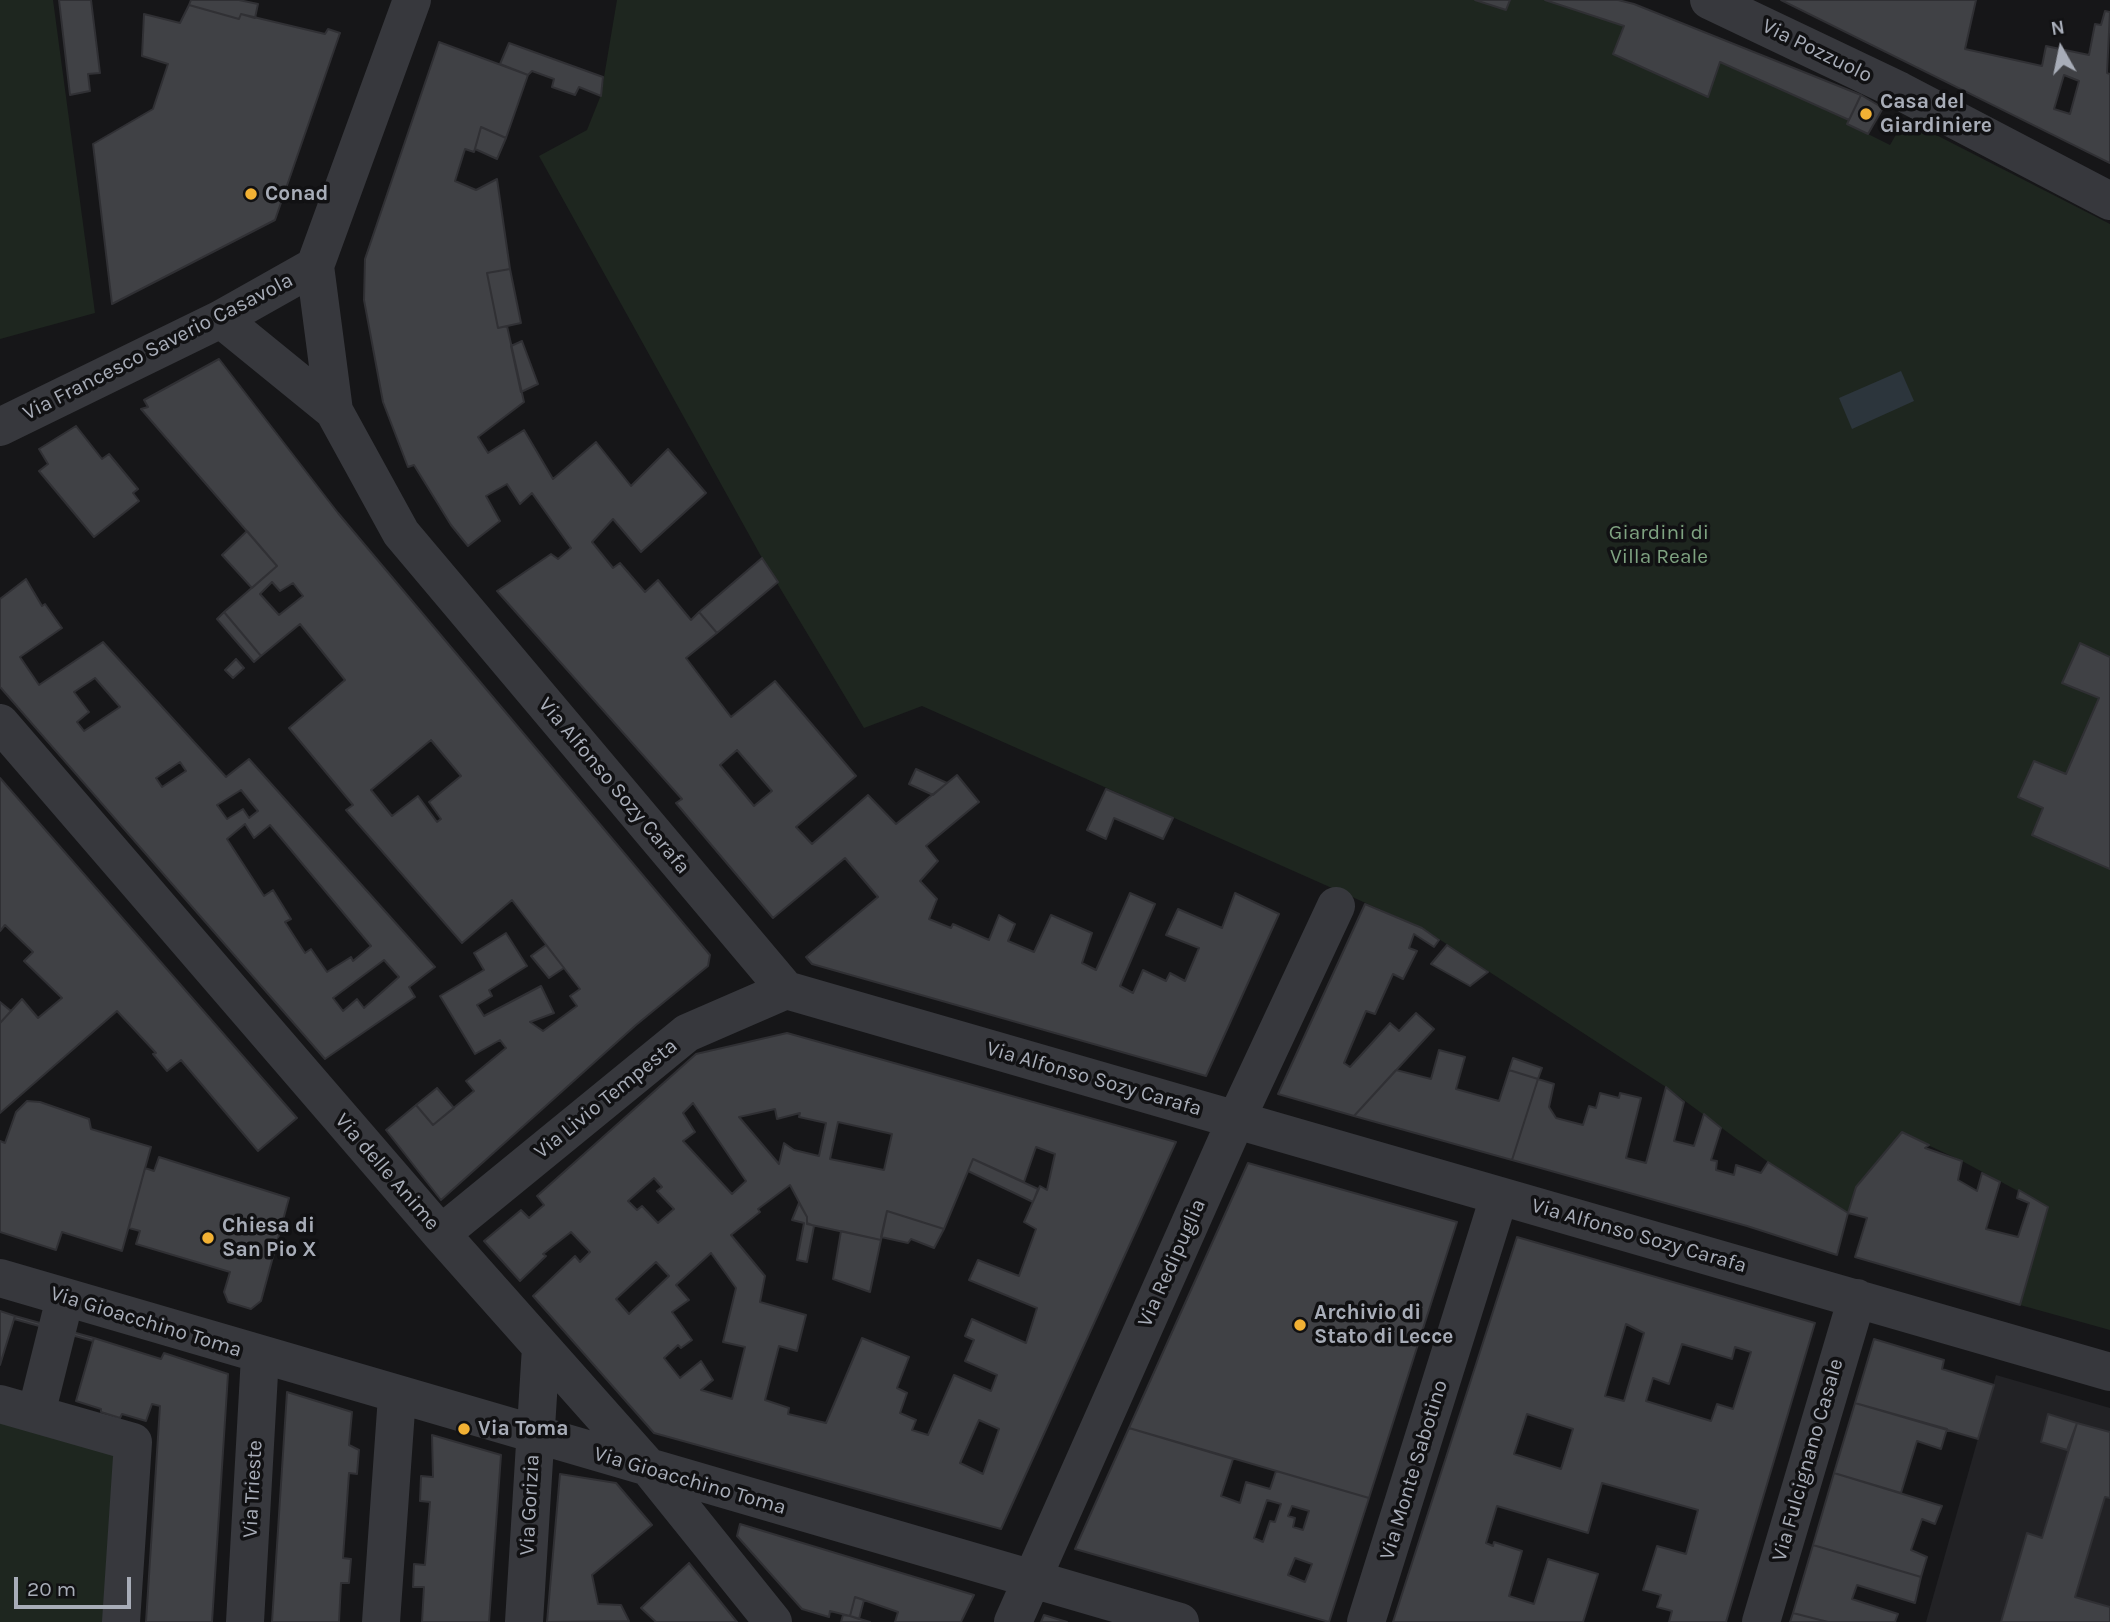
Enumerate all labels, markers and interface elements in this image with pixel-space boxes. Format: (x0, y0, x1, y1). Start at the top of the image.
street label: Via Pozzuolo (1758, 14, 1876, 88)
north arrow (2026, 14, 2096, 84)
text: N (2049, 16, 2066, 40)
place label: Casa del Giardiniere (1880, 89, 1992, 139)
marker: Casa del Giardiniere (1858, 106, 1874, 122)
place label: Conad (265, 181, 328, 207)
marker: Conad (243, 186, 259, 202)
street label: Via Francesco Saverio Casavola (19, 268, 297, 426)
park label: Giardini di Villa Reale (1609, 520, 1709, 570)
street label: Via Alfonso Sozy Carafa (533, 693, 695, 879)
street label: Via Livio Tempesta (529, 1034, 683, 1164)
street label: Via Alfonso Sozy Carafa (984, 1036, 1204, 1122)
street label: Via delle Anime (329, 1108, 445, 1236)
street label: Via Alfonso Sozy Carafa (1529, 1193, 1749, 1279)
street label: Via Redipuglia (1133, 1195, 1211, 1331)
place label: Chiesa di San Pio X (222, 1213, 317, 1263)
marker: Chiesa di San Pio X (200, 1230, 216, 1246)
street label: Via Gioacchino Toma (47, 1281, 245, 1363)
place label: Archivio di Stato di Lecce (1314, 1300, 1453, 1350)
marker: Archivio di Stato di Lecce (1292, 1317, 1308, 1333)
street label: Via Fulcignano Casale (1767, 1356, 1849, 1564)
street label: Via Monte Sabotino (1375, 1377, 1453, 1563)
place label: Via Toma (478, 1416, 568, 1442)
marker: Via Toma (456, 1421, 472, 1437)
street label: Via Trieste (238, 1439, 268, 1539)
street label: Via Gioacchino Toma (591, 1442, 789, 1520)
street label: Via Gorizia (515, 1454, 545, 1556)
scale bar (18, 1562, 135, 1606)
text: 20 m (27, 1577, 76, 1601)

